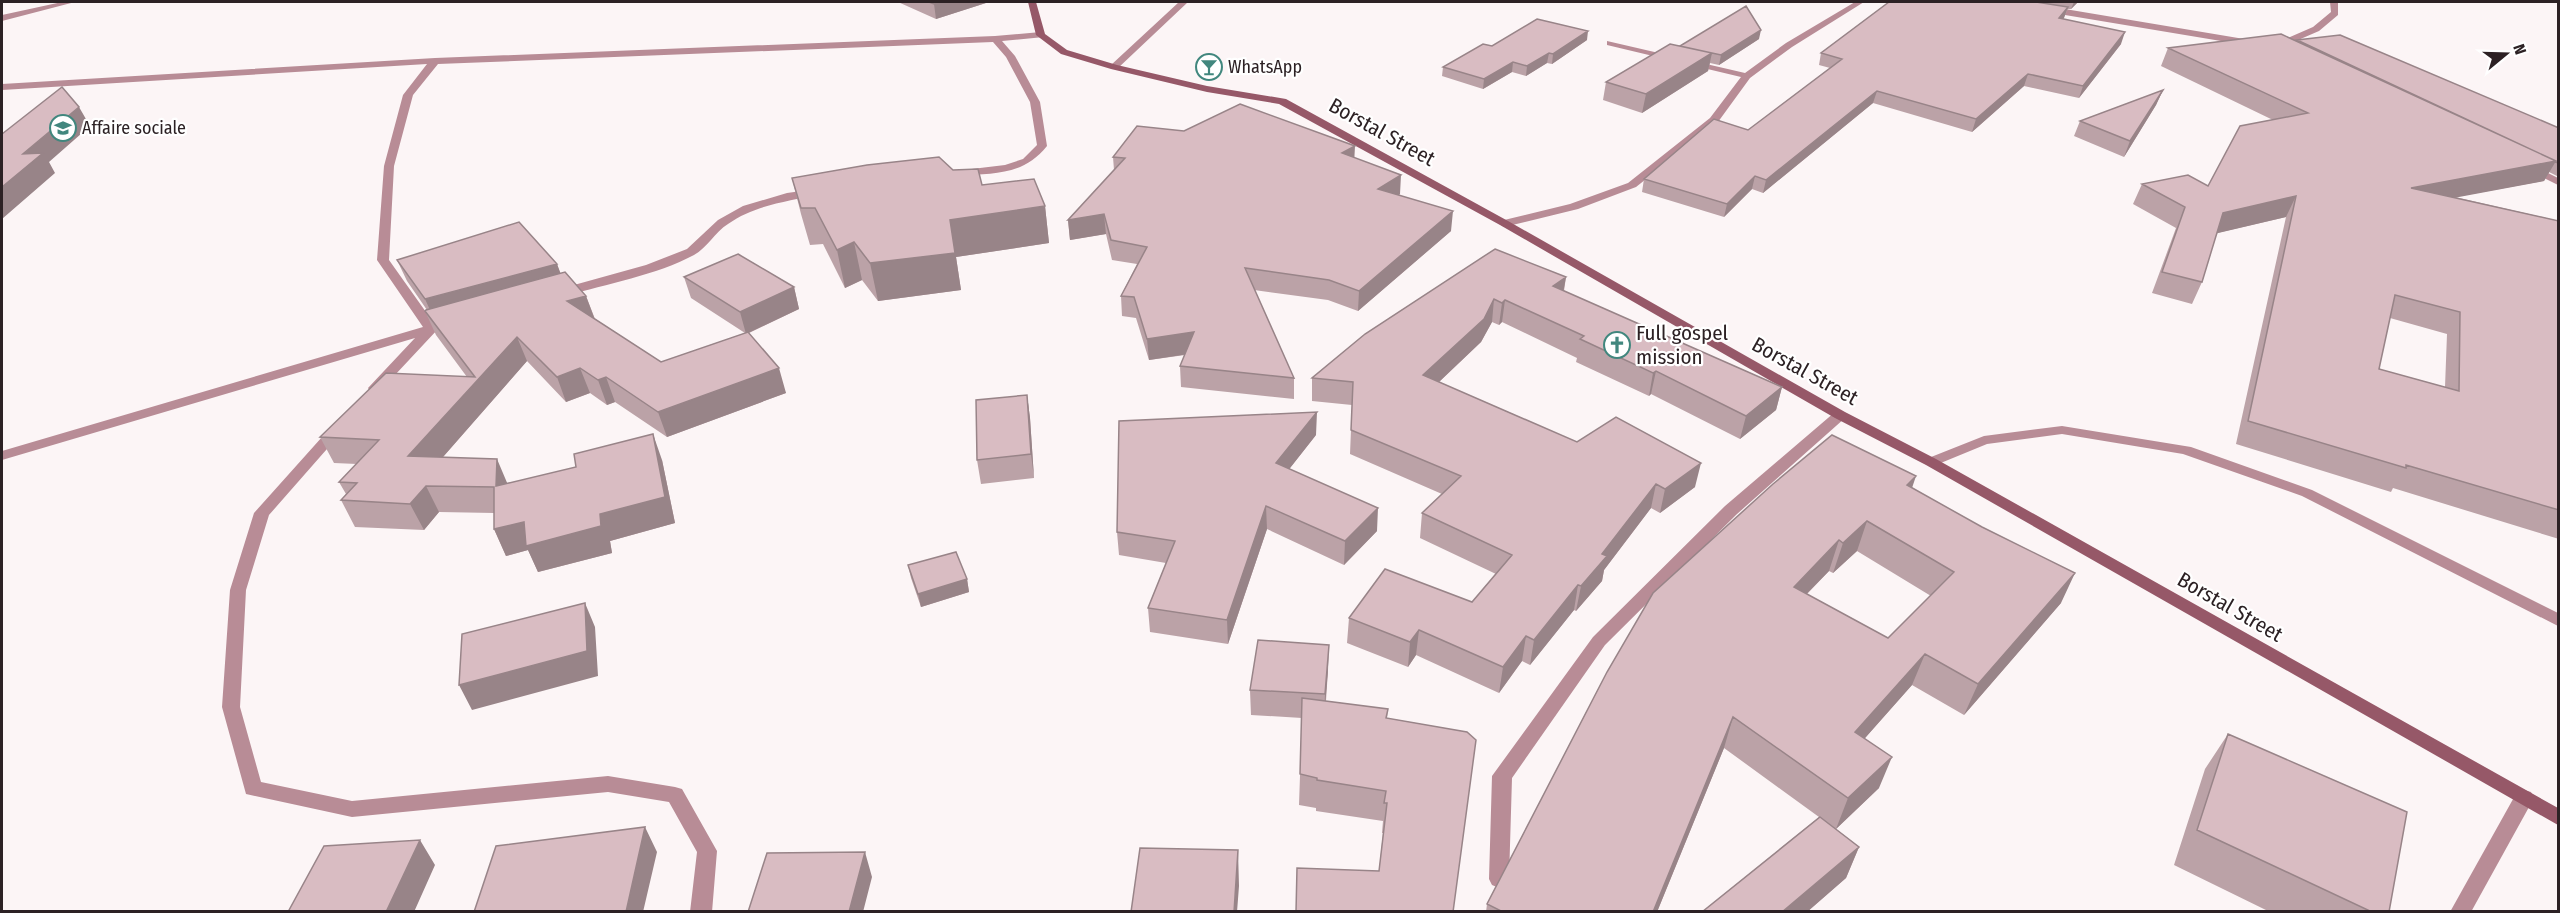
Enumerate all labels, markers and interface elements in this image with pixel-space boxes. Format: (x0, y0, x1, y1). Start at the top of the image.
north arrow (2476, 24, 2536, 84)
text: N (2509, 42, 2530, 57)
bar icon: WhatsApp (1194, 52, 1224, 82)
place label: WhatsApp (1228, 56, 1302, 78)
street label: Borstal Street (1324, 92, 1440, 172)
school or university icon: Affaire sociale (48, 113, 78, 143)
place label: Affaire sociale (82, 117, 186, 139)
place label: Full gospel mission (1636, 320, 1729, 370)
church icon: Full gospel mission (1602, 330, 1632, 360)
street label: Borstal Street (1747, 331, 1863, 411)
street label: Borstal Street (2173, 566, 2287, 648)

